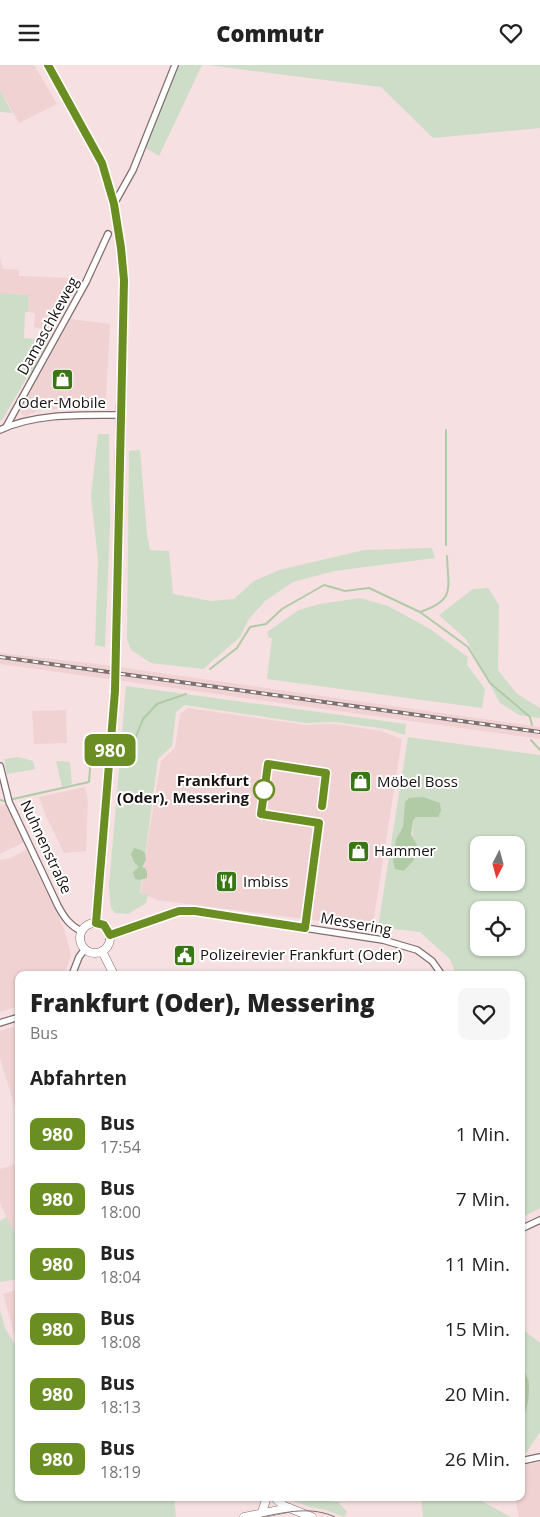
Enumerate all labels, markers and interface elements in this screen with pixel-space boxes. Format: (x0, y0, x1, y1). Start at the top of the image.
text: Commutr (216, 18, 324, 48)
icon: menu (15, 19, 43, 47)
icon: heart (497, 19, 525, 47)
street label: Damaschkeweg (12, 273, 82, 378)
shop icon: Oder-Mobile (50, 368, 74, 392)
place label: Oder-Mobile (18, 392, 106, 412)
line badge: 980 (81, 734, 139, 766)
text: 980 (95, 738, 125, 762)
place label: Frankfurt (Oder), Messering (117, 770, 250, 807)
shop icon: Möbel Boss (349, 770, 373, 794)
place label: Möbel Boss (377, 771, 458, 791)
marker: Frankfurt (Oder), Messering (253, 779, 275, 801)
street label: Nuhnenstraße (16, 796, 77, 897)
north arrow (470, 836, 525, 891)
map controls (470, 836, 525, 956)
shop icon: Hammer (346, 839, 370, 863)
place label: Hammer (374, 840, 436, 860)
restaurant icon: Imbiss (215, 870, 239, 894)
place label: Imbiss (243, 871, 288, 891)
button: locate (470, 901, 525, 956)
street label: Messering (319, 907, 393, 939)
public building icon: Polizeirevier Frankfurt (Oder) (172, 943, 196, 967)
place label: Polizeirevier Frankfurt (Oder) (200, 944, 402, 964)
text: Frankfurt (Oder), Messering (30, 986, 375, 1019)
button: heart (458, 988, 510, 1040)
text: Bus (30, 1022, 58, 1044)
text: Abfahrten (30, 1065, 127, 1091)
text: Bus (100, 1110, 135, 1136)
text: 1 Min. (456, 1121, 510, 1147)
text: 980 (42, 1122, 73, 1146)
text: 17:54 (100, 1136, 141, 1158)
text: Bus (100, 1175, 135, 1201)
text: 7 Min. (456, 1186, 510, 1212)
text: 980 (42, 1187, 73, 1211)
text: 18:00 (100, 1201, 141, 1223)
text: Bus (100, 1240, 135, 1266)
text: 11 Min. (445, 1251, 510, 1277)
text: 980 (42, 1252, 73, 1276)
text: 18:04 (100, 1266, 141, 1288)
text: Bus (100, 1305, 135, 1331)
text: 15 Min. (445, 1316, 510, 1342)
text: 980 (42, 1317, 73, 1341)
text: 18:08 (100, 1331, 141, 1353)
text: Bus (100, 1370, 135, 1396)
text: 20 Min. (445, 1381, 510, 1407)
text: 980 (42, 1382, 73, 1406)
text: 18:13 (100, 1396, 141, 1418)
text: Bus (100, 1435, 135, 1461)
text: 26 Min. (445, 1446, 510, 1472)
text: 980 (42, 1447, 73, 1471)
text: 18:19 (100, 1461, 141, 1483)

